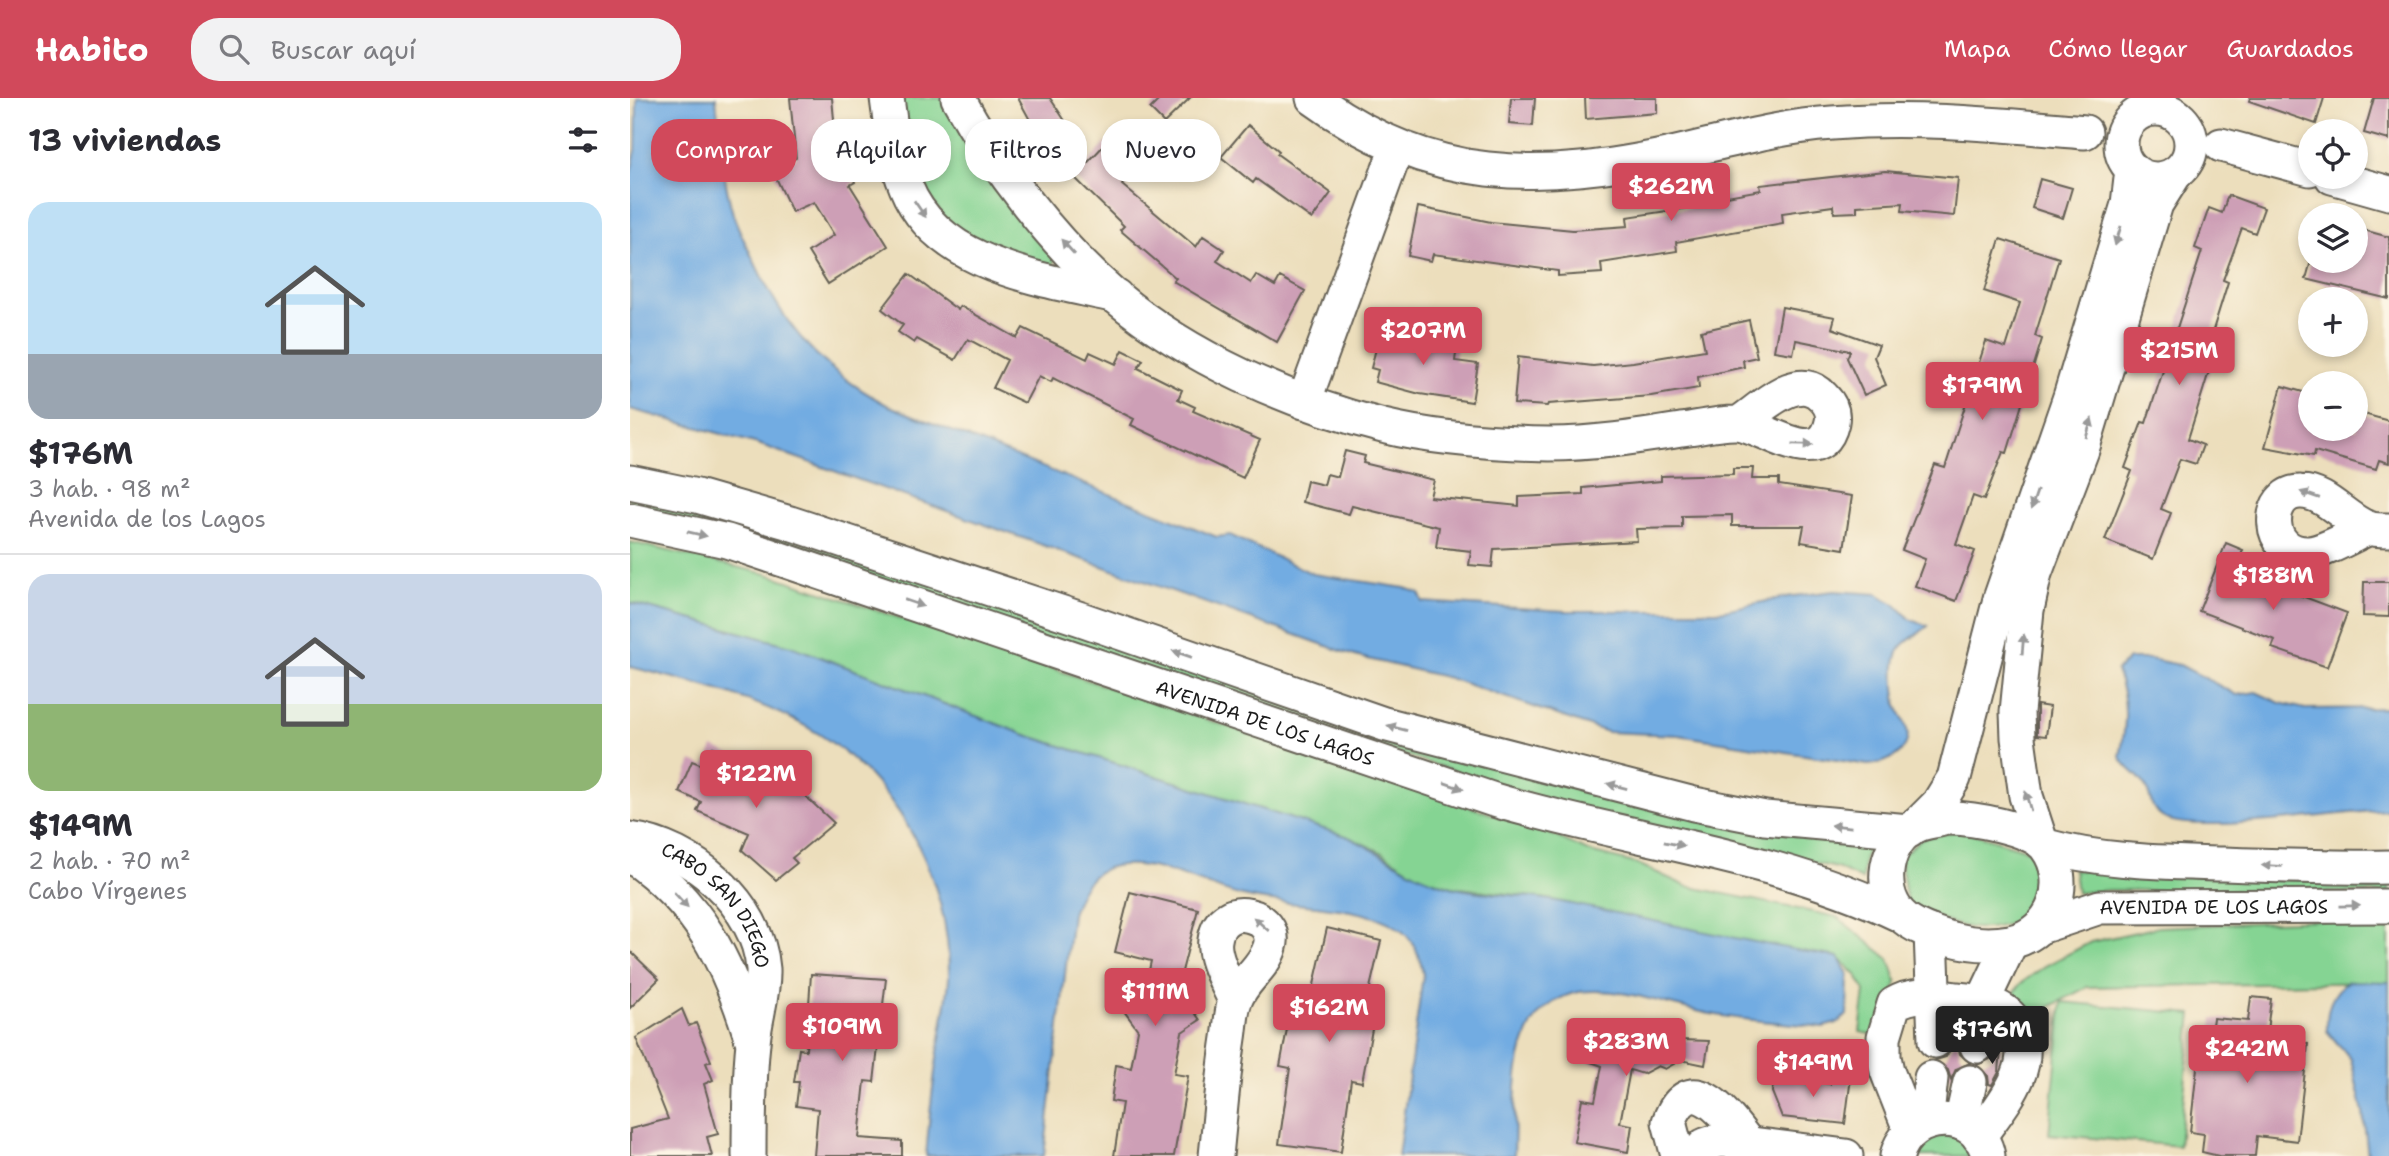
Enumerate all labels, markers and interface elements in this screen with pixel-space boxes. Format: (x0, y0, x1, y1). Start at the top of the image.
search box (191, 18, 681, 81)
text: Habito (35, 27, 149, 72)
icon: search (215, 30, 253, 68)
text: Buscar aquí (271, 32, 416, 67)
text: Mapa (1944, 33, 2010, 65)
text: Cómo llegar (2048, 33, 2188, 65)
text: Guardados (2226, 33, 2354, 65)
chip: Comprar (651, 119, 797, 182)
chip: Alquilar (811, 119, 951, 182)
chip: Filtros (965, 119, 1087, 182)
chip: Nuevo (1101, 119, 1221, 182)
map controls (2298, 119, 2368, 441)
button: locate (2298, 119, 2368, 189)
text: 13 viviendas (28, 120, 221, 161)
icon: filters (564, 121, 602, 159)
pin: $262M (1622, 164, 1720, 223)
text: $262M (1628, 171, 1714, 201)
one-way arrow (913, 200, 927, 218)
button: layers (2298, 203, 2368, 273)
one-way arrow (2113, 226, 2123, 247)
one-way arrow (1060, 238, 1076, 256)
icon: home (252, 247, 378, 373)
button: + (2298, 287, 2368, 357)
pin: $207M (1374, 308, 1472, 367)
text: $207M (1380, 315, 1466, 345)
pin: $215M (2130, 328, 2228, 387)
text: $215M (2140, 335, 2218, 365)
pin: $179M (1933, 362, 2031, 422)
text: $179M (1942, 370, 2022, 400)
button: − (2298, 371, 2368, 441)
one-way arrow (2084, 417, 2094, 438)
text: $176M (28, 433, 133, 474)
one-way arrow (1792, 438, 1814, 449)
text: 3 hab. · 98 m² (28, 474, 191, 504)
one-way arrow (2028, 489, 2039, 510)
one-way arrow (2299, 489, 2320, 500)
text: Avenida de los Lagos (28, 504, 266, 534)
one-way arrow (686, 529, 708, 540)
pin: $188M (2224, 552, 2322, 612)
text: $188M (2232, 560, 2314, 590)
one-way arrow (903, 598, 924, 609)
icon: home (252, 619, 378, 745)
one-way arrow (2018, 633, 2029, 655)
one-way arrow (1171, 648, 1192, 659)
street label: AVENIDA DE LOS LAGOS (1153, 674, 1377, 771)
one-way arrow (1386, 722, 1408, 733)
pin: $122M (707, 750, 805, 810)
text: $122M (716, 758, 796, 788)
one-way arrow (1606, 780, 1628, 791)
one-way arrow (1444, 781, 1465, 792)
one-way arrow (2023, 790, 2033, 811)
text: $149M (28, 805, 133, 846)
one-way arrow (1829, 820, 1851, 831)
street label: CABO SAN DIEGO (658, 836, 775, 970)
one-way arrow (1663, 839, 1685, 850)
text: 2 hab. · 70 m² (28, 846, 190, 876)
one-way arrow (2261, 860, 2283, 871)
text: Cabo Vírgenes (28, 876, 187, 906)
one-way arrow (673, 891, 689, 908)
street label: AVENIDA DE LOS LAGOS (2099, 894, 2328, 920)
one-way arrow (2339, 900, 2361, 912)
one-way arrow (1252, 916, 1270, 932)
pin: $111M (1106, 968, 1204, 1028)
text: $111M (1121, 976, 1189, 1006)
pin: $162M (1280, 984, 1378, 1044)
text: $162M (1289, 992, 1369, 1022)
pin: $109M (793, 1004, 891, 1063)
pin: $176M (1943, 1006, 2041, 1066)
text: $109M (802, 1011, 882, 1041)
text: $176M (1952, 1014, 2032, 1044)
pin: $283M (1577, 1018, 1675, 1078)
text: $283M (1583, 1026, 1669, 1056)
pin: $242M (2198, 1026, 2296, 1085)
text: $242M (2205, 1033, 2289, 1063)
pin: $149M (1764, 1040, 1862, 1099)
text: $149M (1773, 1047, 1853, 1077)

